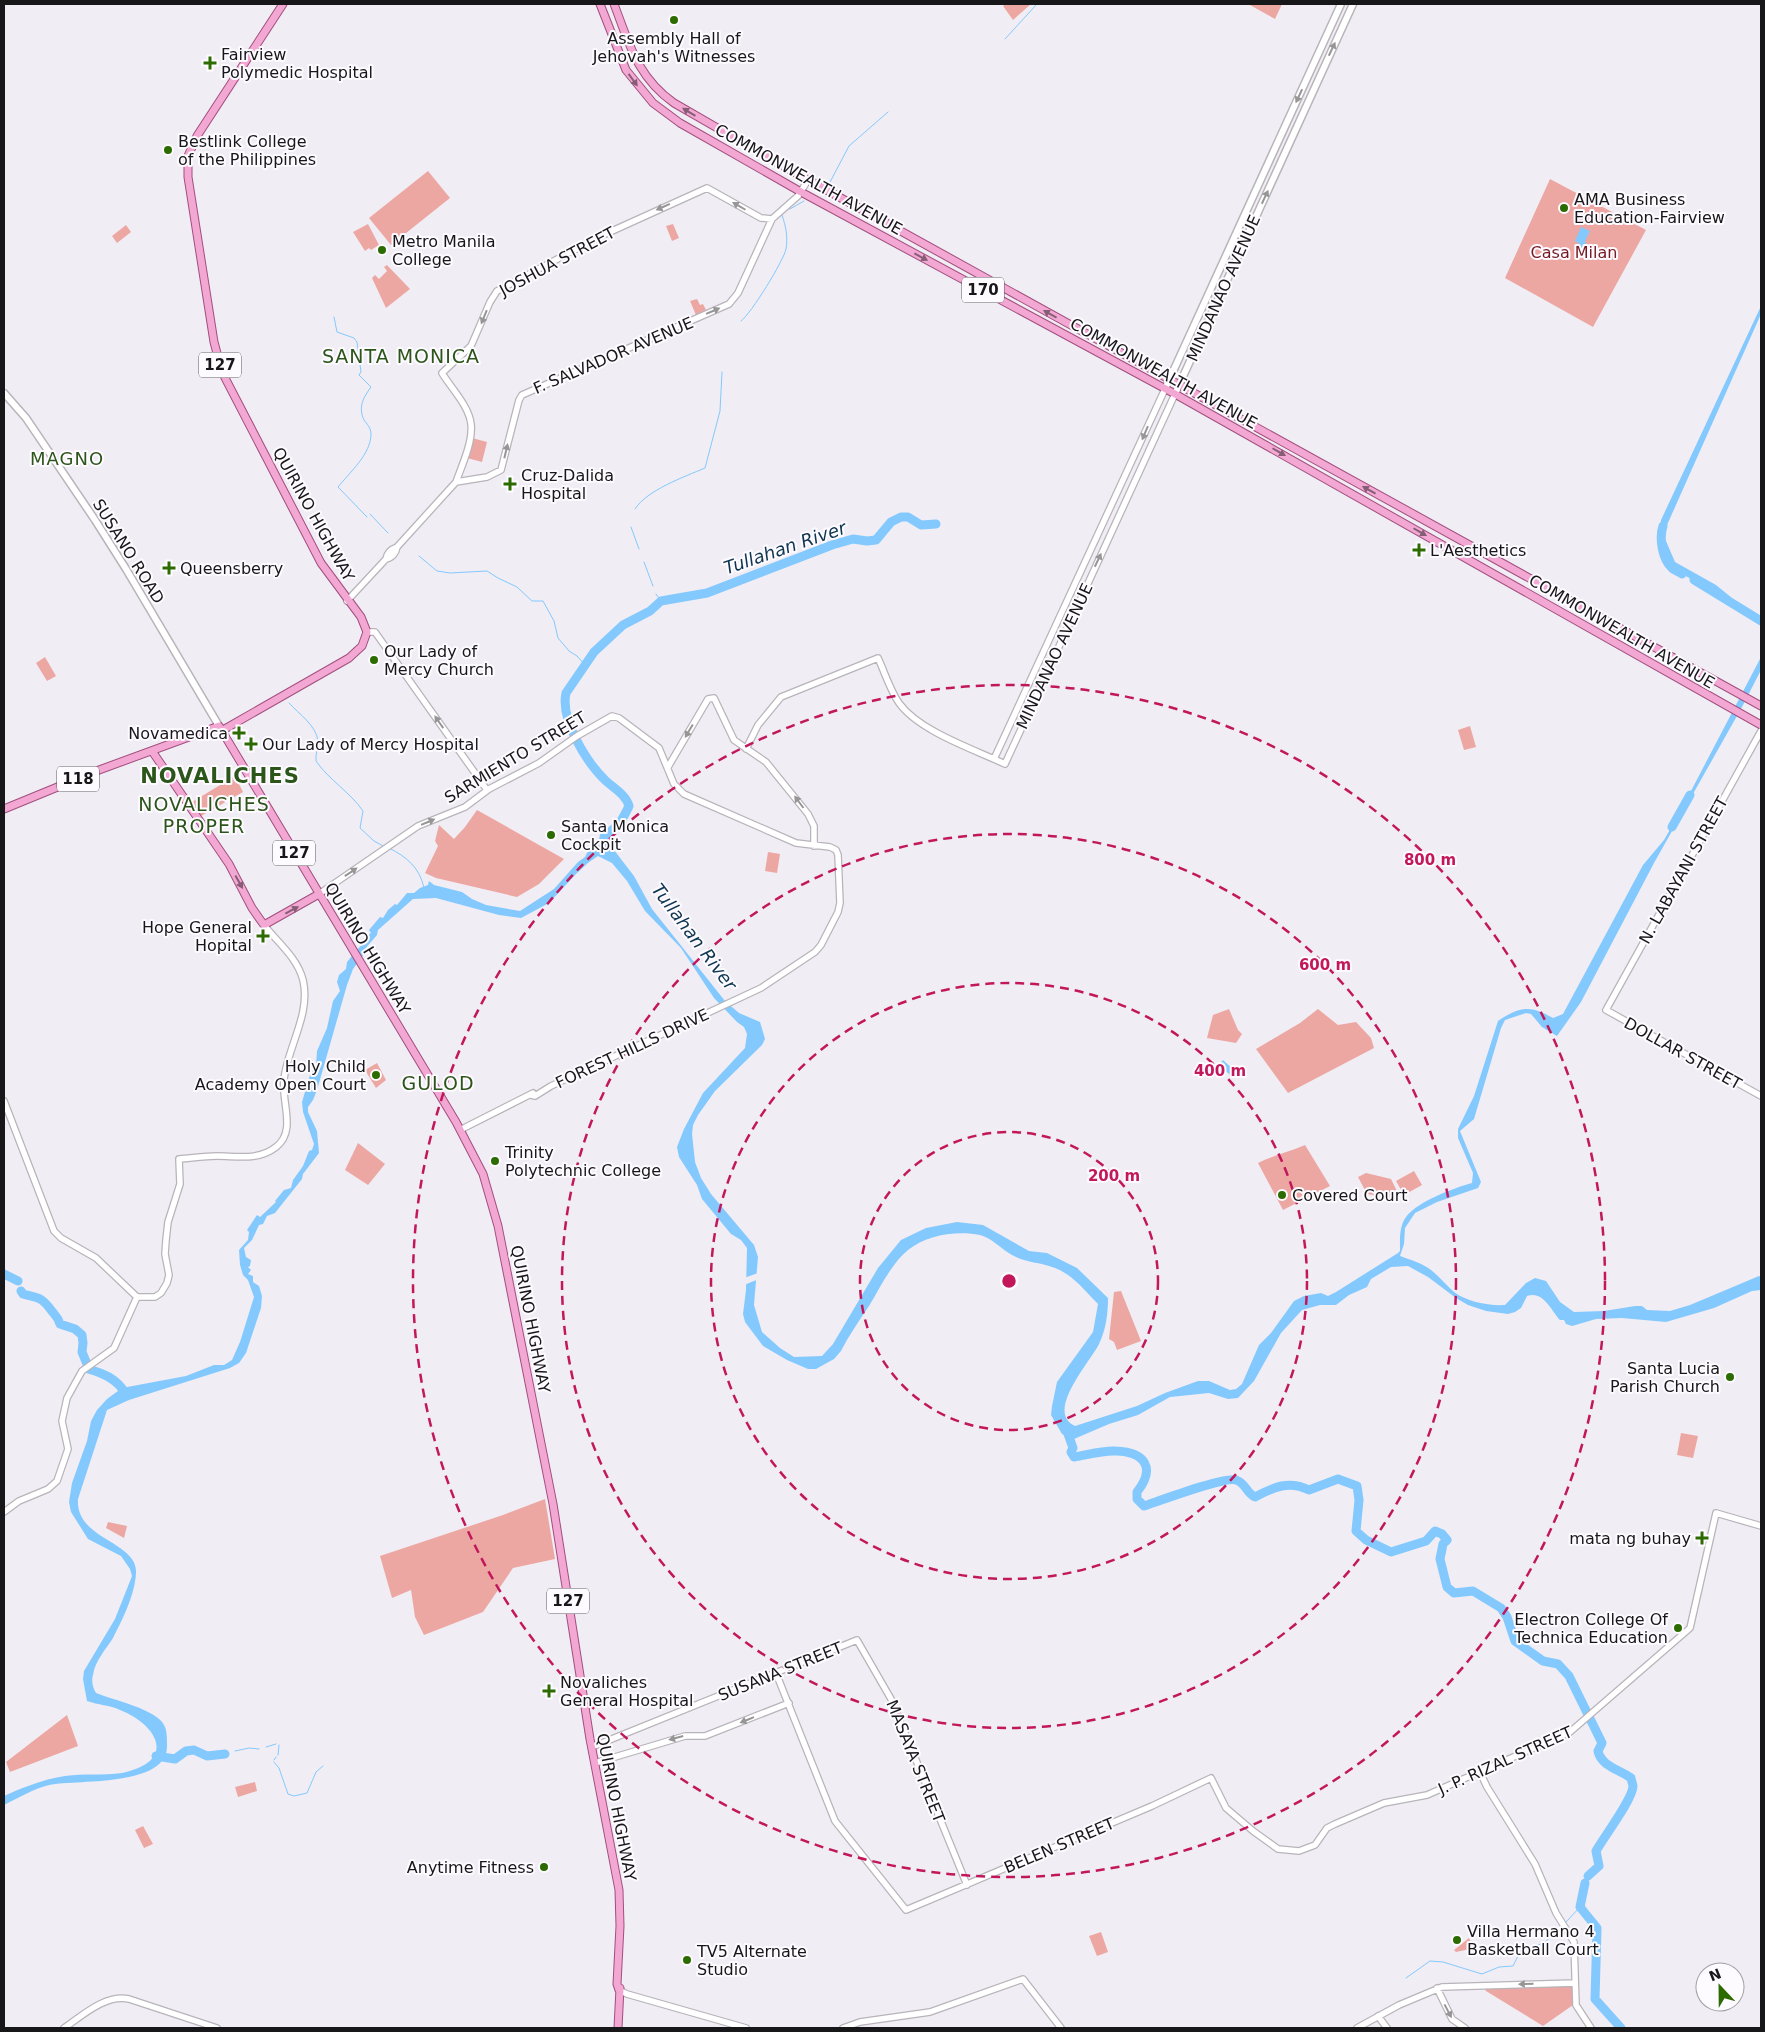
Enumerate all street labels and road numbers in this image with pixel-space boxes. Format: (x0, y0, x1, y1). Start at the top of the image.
street label: COMMONWEALTH AVENUE (712, 120, 906, 239)
street label: MINDANAO AVENUE (1183, 212, 1264, 364)
street label: JOSHUA STREET (495, 223, 619, 300)
road number: 170 (962, 278, 1004, 302)
street label: F. SALVADOR AVENUE (530, 313, 696, 398)
street label: COMMONWEALTH AVENUE (1067, 314, 1261, 433)
road number: 127 (199, 352, 241, 378)
street label: QUIRINO HIGHWAY (269, 444, 358, 585)
street label: SUSANO ROAD (89, 496, 168, 607)
street label: COMMONWEALTH AVENUE (1526, 570, 1718, 692)
street label: MINDANAO AVENUE (1012, 580, 1097, 732)
street label: SARMIENTO STREET (441, 708, 590, 807)
road number: 118 (57, 766, 99, 792)
street label: N. LABAYANI STREET (1635, 793, 1732, 947)
road number: 127 (273, 840, 315, 866)
street label: QUIRINO HIGHWAY (321, 879, 414, 1018)
street label: FOREST HILLS DRIVE (552, 1005, 712, 1092)
street label: DOLLAR STREET (1621, 1013, 1745, 1094)
street label: QUIRINO HIGHWAY (507, 1244, 554, 1395)
road number: 127 (547, 1588, 589, 1614)
street label: SUSANA STREET (715, 1638, 845, 1705)
street label: MASAYA STREET (882, 1697, 949, 1825)
street label: J. P. RIZAL STREET (1434, 1722, 1576, 1799)
street label: QUIRINO HIGHWAY (593, 1732, 640, 1883)
street label: BELEN STREET (1001, 1814, 1118, 1877)

